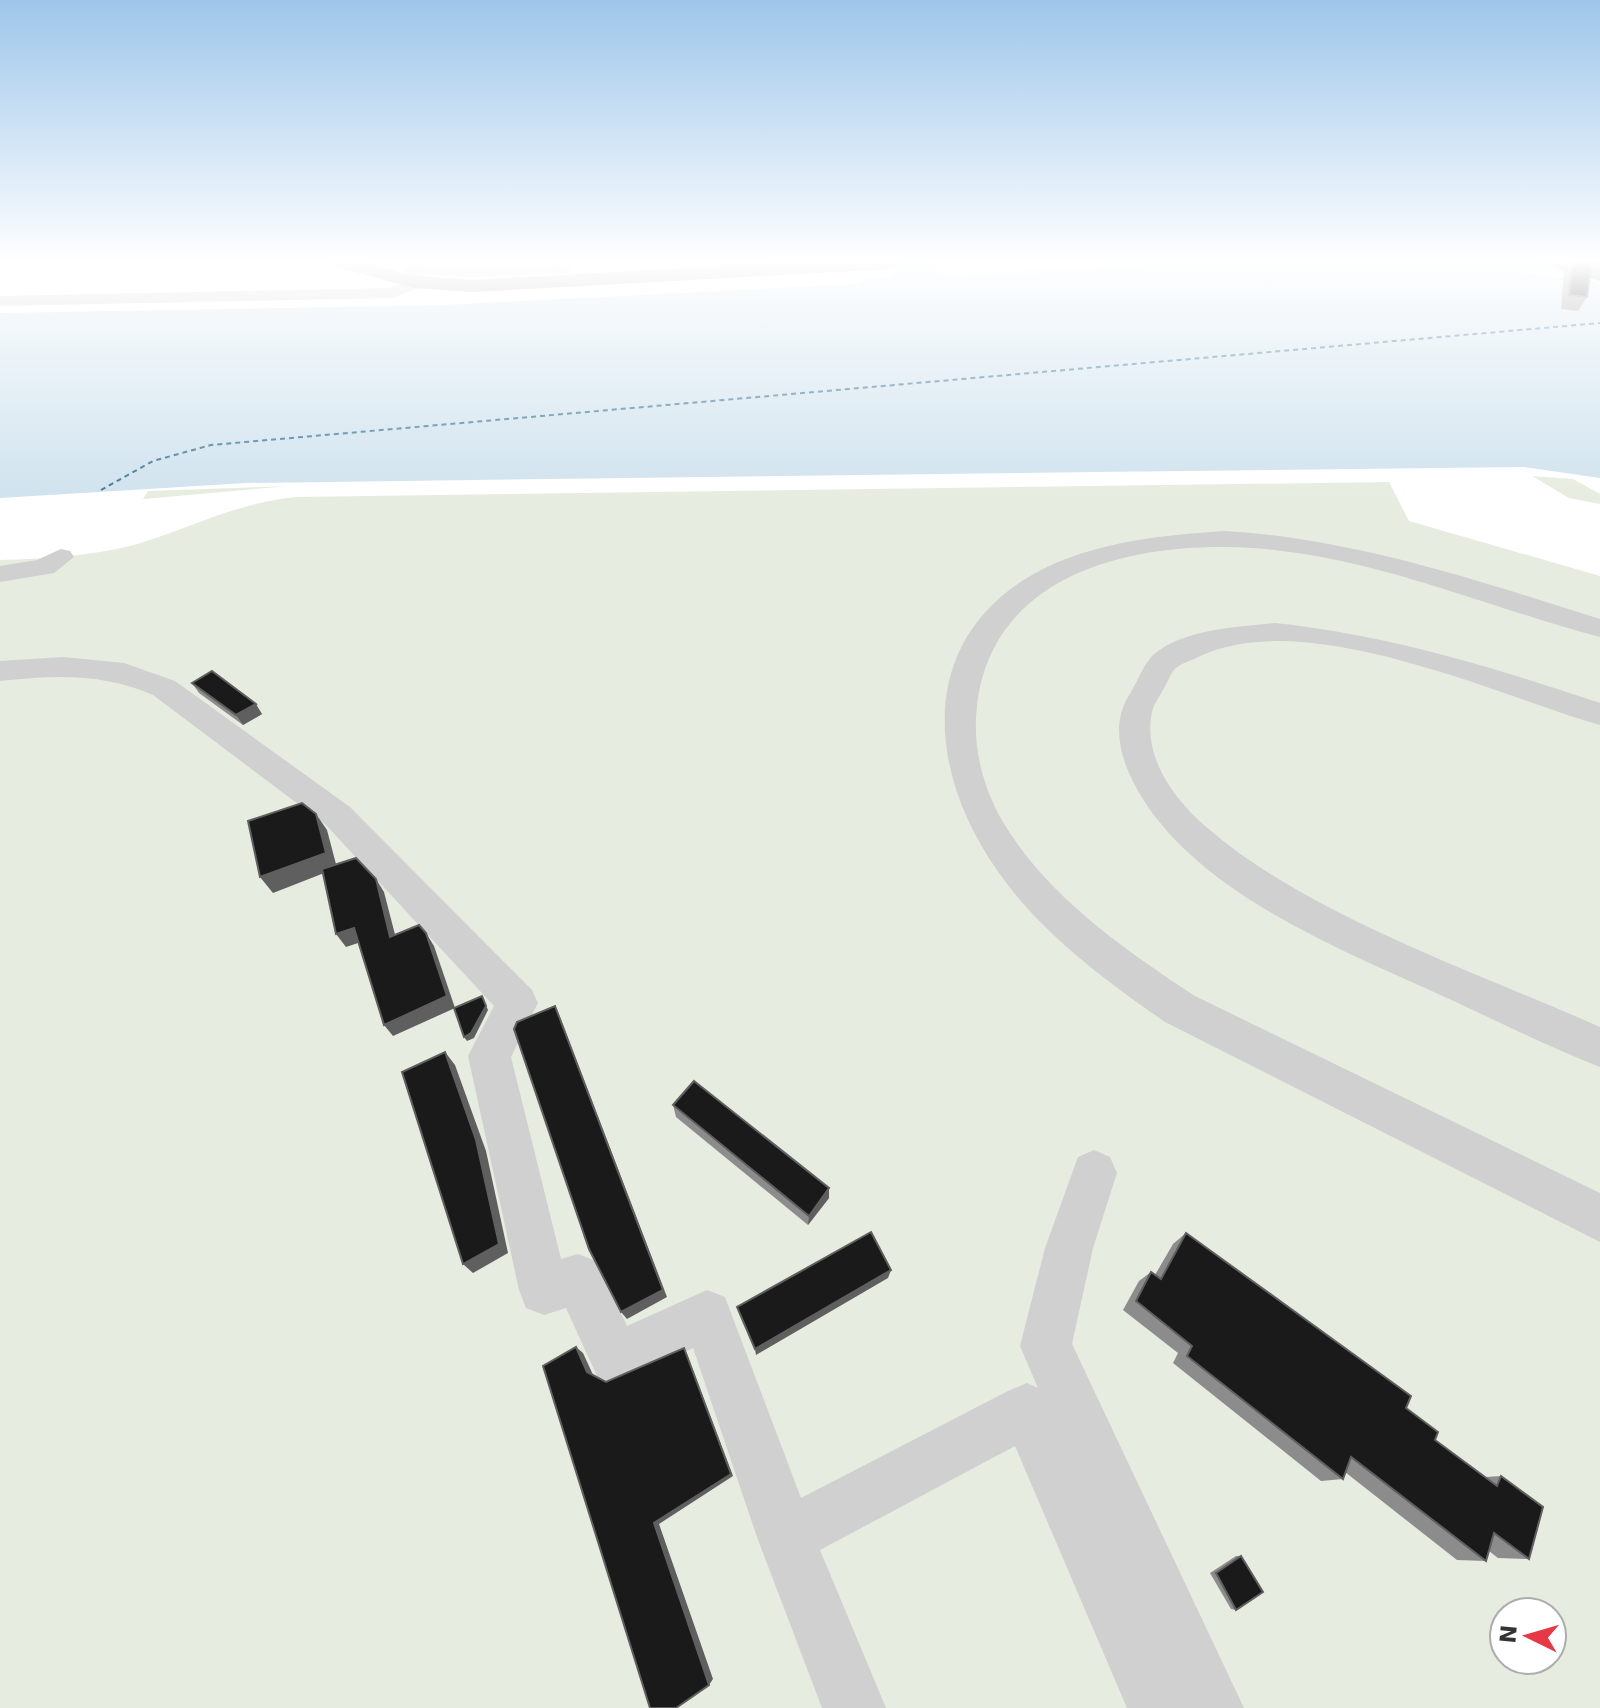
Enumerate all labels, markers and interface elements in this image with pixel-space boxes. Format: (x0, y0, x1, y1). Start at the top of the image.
north arrow (1488, 1596, 1568, 1676)
text: N (1495, 1624, 1522, 1645)

